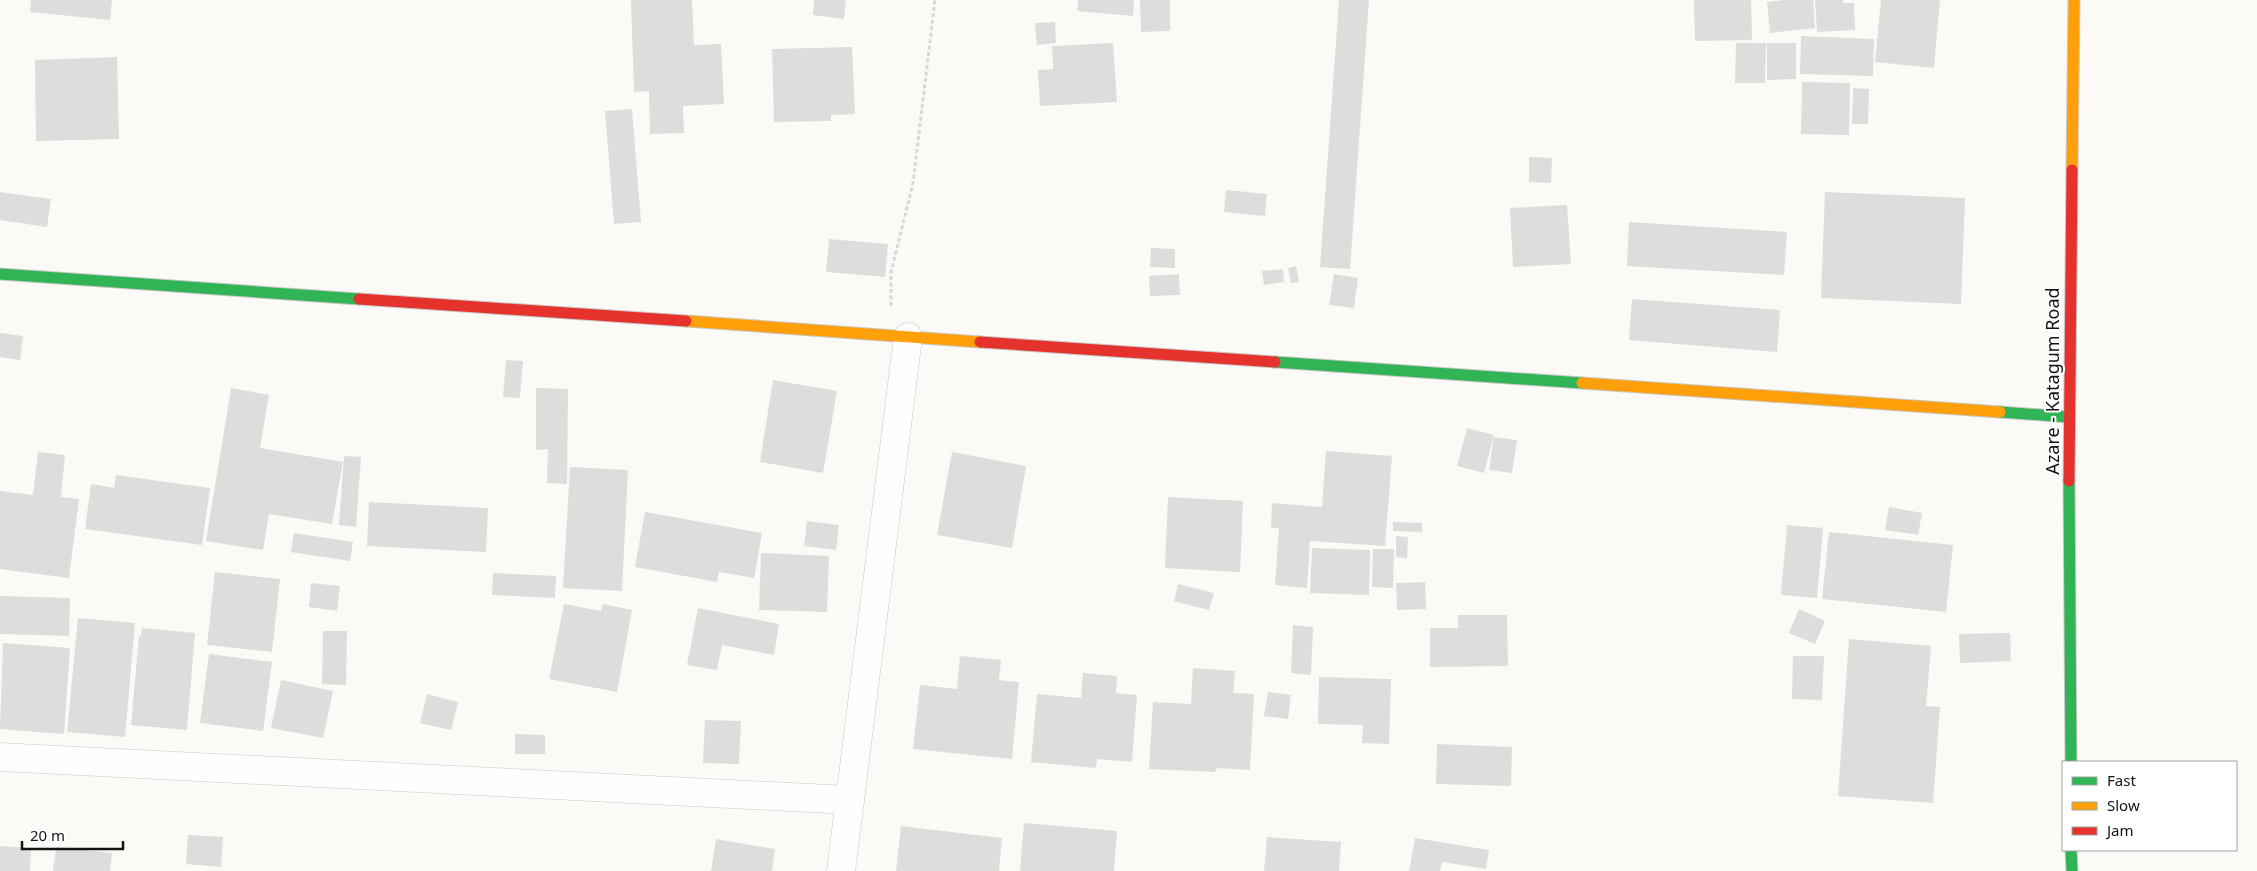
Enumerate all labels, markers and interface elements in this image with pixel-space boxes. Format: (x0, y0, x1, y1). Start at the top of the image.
street label: Azare - Katagum Road (2040, 287, 2064, 475)
legend (2062, 761, 2237, 851)
text: Fast (2107, 770, 2136, 790)
text: Slow (2107, 795, 2140, 815)
scale bar (22, 818, 124, 850)
text: Jam (2105, 820, 2134, 840)
text: 20 m (30, 825, 65, 845)

